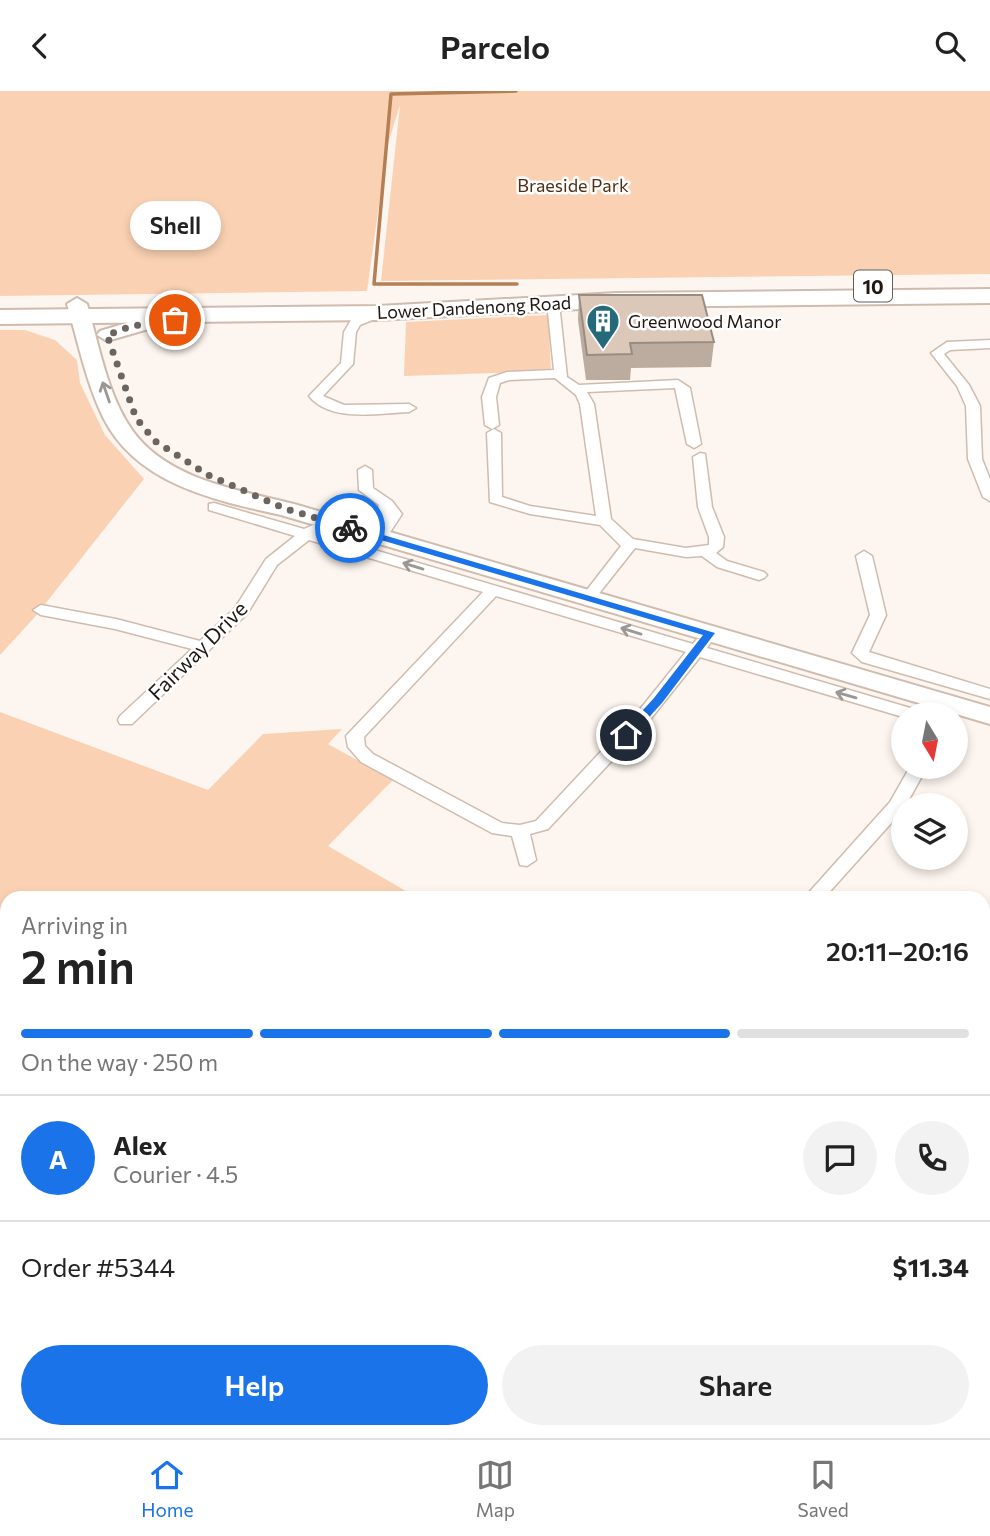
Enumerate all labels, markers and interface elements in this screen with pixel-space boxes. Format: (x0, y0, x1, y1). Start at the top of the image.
text: Parcelo (440, 26, 550, 66)
icon: back (21, 27, 59, 65)
icon: search (931, 27, 969, 65)
park label: Braeside Park (517, 174, 629, 196)
callout: Shell (130, 201, 220, 250)
text: Shell (150, 211, 201, 239)
road number: 10 (854, 271, 892, 301)
pin (145, 290, 205, 350)
street label: Lower Dandenong Road (376, 291, 572, 323)
icon: bag (156, 301, 194, 339)
building icon: Greenwood Manor (584, 302, 622, 351)
place label: Greenwood Manor (628, 310, 781, 332)
one-way arrow (99, 381, 112, 403)
courier (315, 493, 385, 563)
icon: bike (331, 509, 369, 547)
one-way arrow (402, 558, 424, 571)
street label: Fairway Drive (142, 595, 252, 705)
one-way arrow (620, 623, 642, 636)
one-way arrow (835, 687, 857, 700)
north arrow (891, 702, 968, 779)
map controls (891, 702, 968, 870)
pin (596, 705, 656, 765)
icon: home (607, 716, 645, 754)
button: layers (891, 793, 968, 870)
text: Arriving in (21, 911, 128, 939)
text: 20:11–20:16 (826, 935, 969, 966)
text: 2 min (21, 937, 135, 993)
text: On the way · 250 m (21, 1048, 218, 1076)
button: chat (803, 1121, 877, 1195)
button: phone (895, 1121, 969, 1195)
text: Alex (113, 1129, 167, 1160)
text: A (49, 1143, 67, 1174)
text: Courier · 4.5 (113, 1160, 238, 1188)
text: Order #5344 (21, 1251, 175, 1282)
text: $11.34 (893, 1251, 969, 1282)
button: Help (21, 1345, 488, 1425)
button: Share (502, 1345, 969, 1425)
tab: Home (141, 1456, 193, 1521)
tab: Map (476, 1456, 515, 1521)
tab: Saved (797, 1456, 849, 1521)

